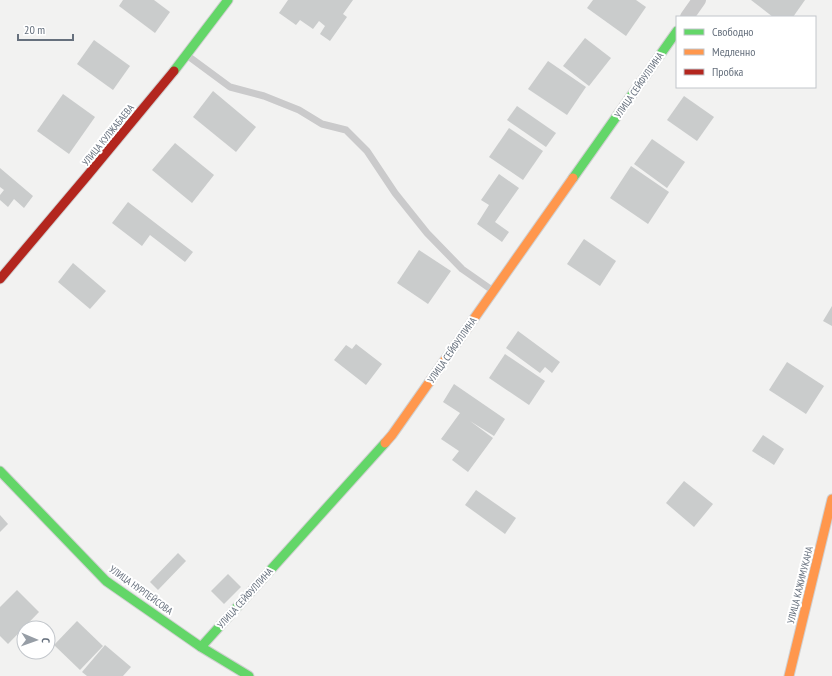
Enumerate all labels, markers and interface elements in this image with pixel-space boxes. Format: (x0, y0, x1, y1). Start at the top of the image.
scale bar (18, 16, 73, 42)
legend (676, 16, 816, 88)
text: 20 m (24, 22, 45, 37)
text: Свободно (712, 24, 754, 39)
text: Медленно (712, 44, 755, 59)
street label: УЛИЦА СЕЙФУЛЛИНА (612, 49, 667, 120)
text: Пробка (712, 64, 744, 79)
street label: УЛИЦА КУЛЖАБАЕВА (79, 101, 137, 168)
street label: УЛИЦА СЕЙФУЛЛИНА (425, 314, 480, 385)
street label: УЛИЦА КАЖИМУКАНА (784, 545, 816, 625)
street label: УЛИЦА НУРПЕЙСОВА (107, 563, 176, 618)
street label: УЛИЦА СЕЙФУЛЛИНА (214, 565, 276, 631)
north arrow (16, 620, 56, 660)
text: С (39, 638, 53, 643)

